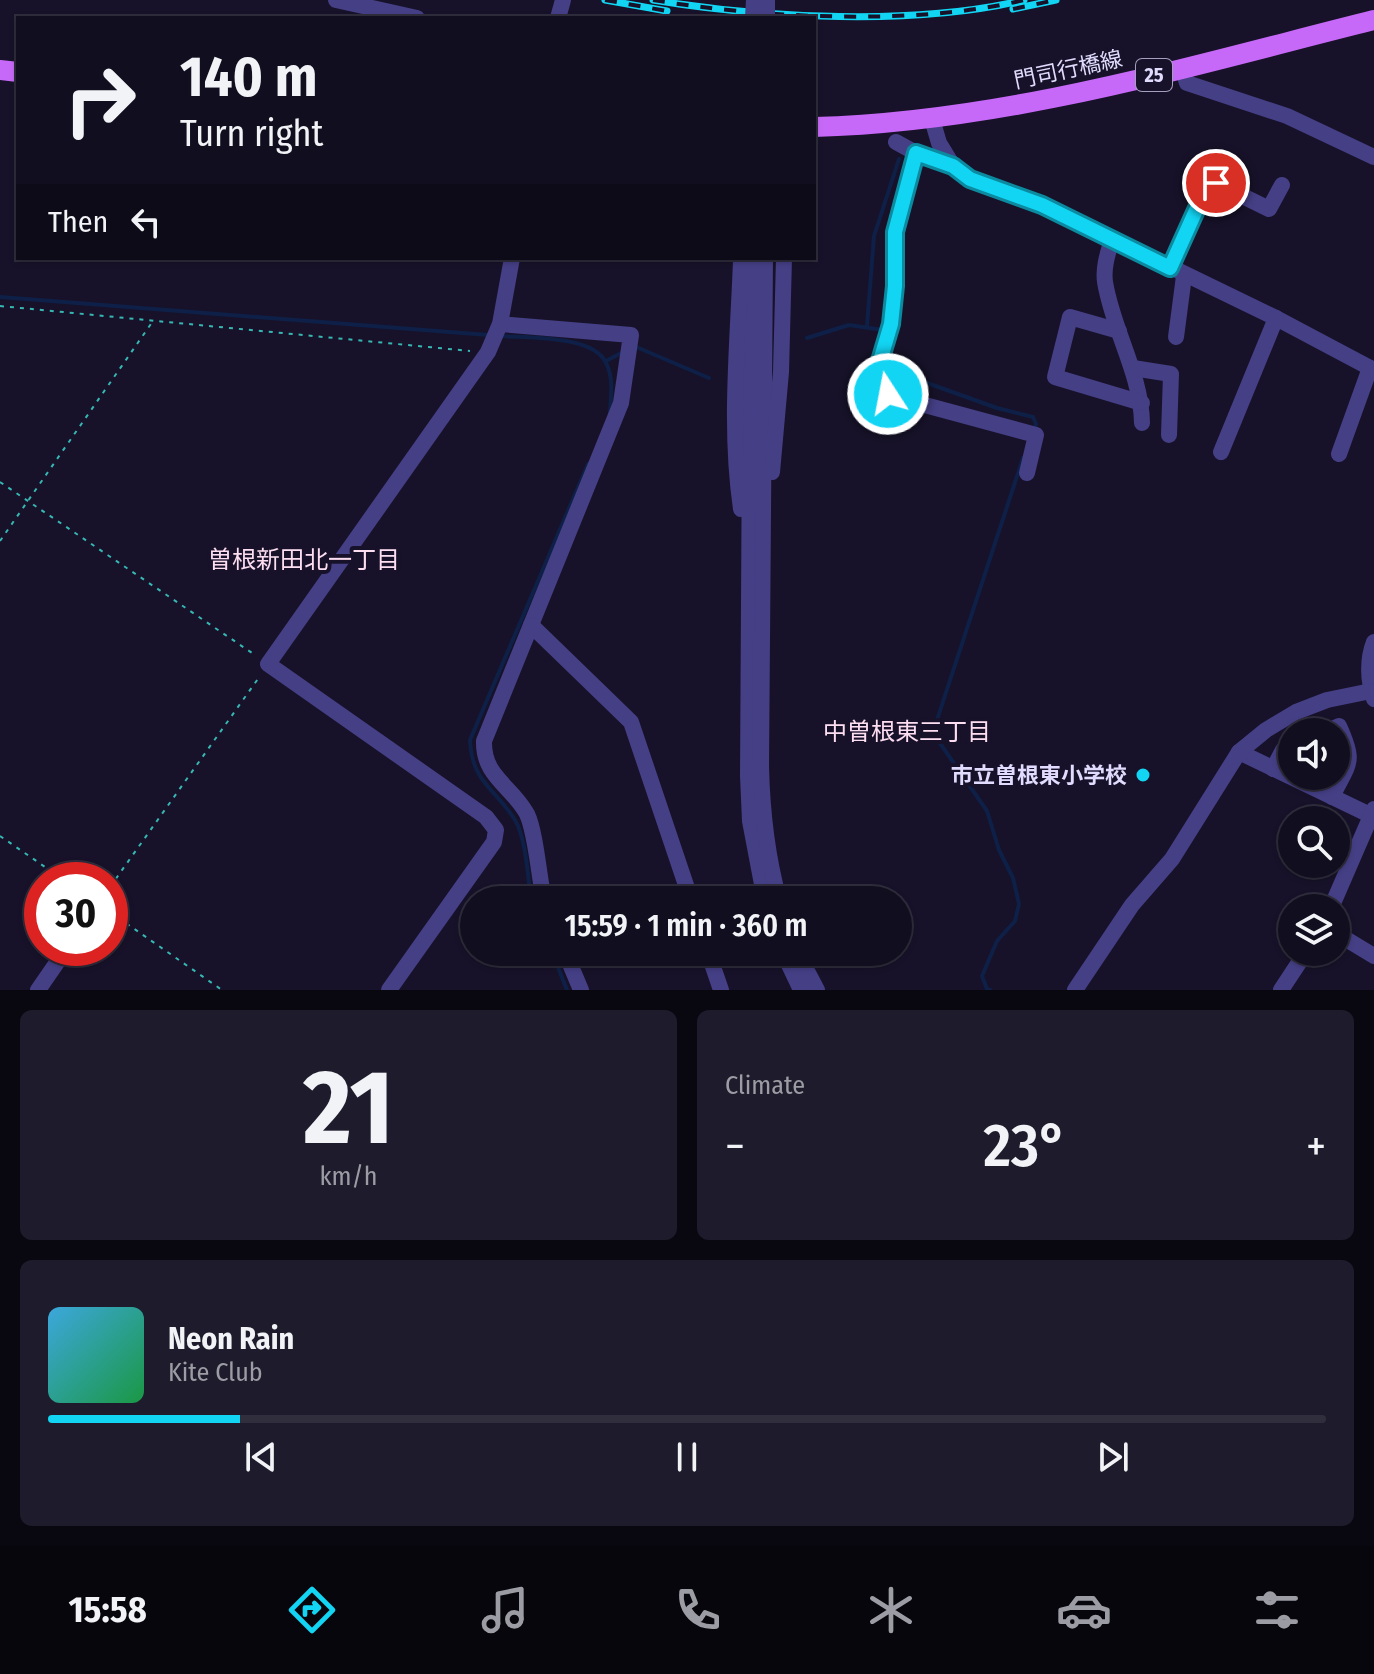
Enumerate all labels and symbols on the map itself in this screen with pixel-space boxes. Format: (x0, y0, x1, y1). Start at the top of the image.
street label: 門司行橋線 (1011, 45, 1125, 94)
road number: 25 (1136, 59, 1172, 91)
pin (1182, 149, 1250, 217)
position arrow (846, 352, 930, 436)
district label: 曽根新田北一丁目 (208, 546, 400, 574)
district label: 中曽根東三丁目 (823, 718, 991, 746)
place label: 市立曽根東小学校 (951, 762, 1127, 789)
marker: 市立曽根東小学校 (1134, 766, 1152, 784)
speed limit sign: 30 (24, 862, 128, 966)

